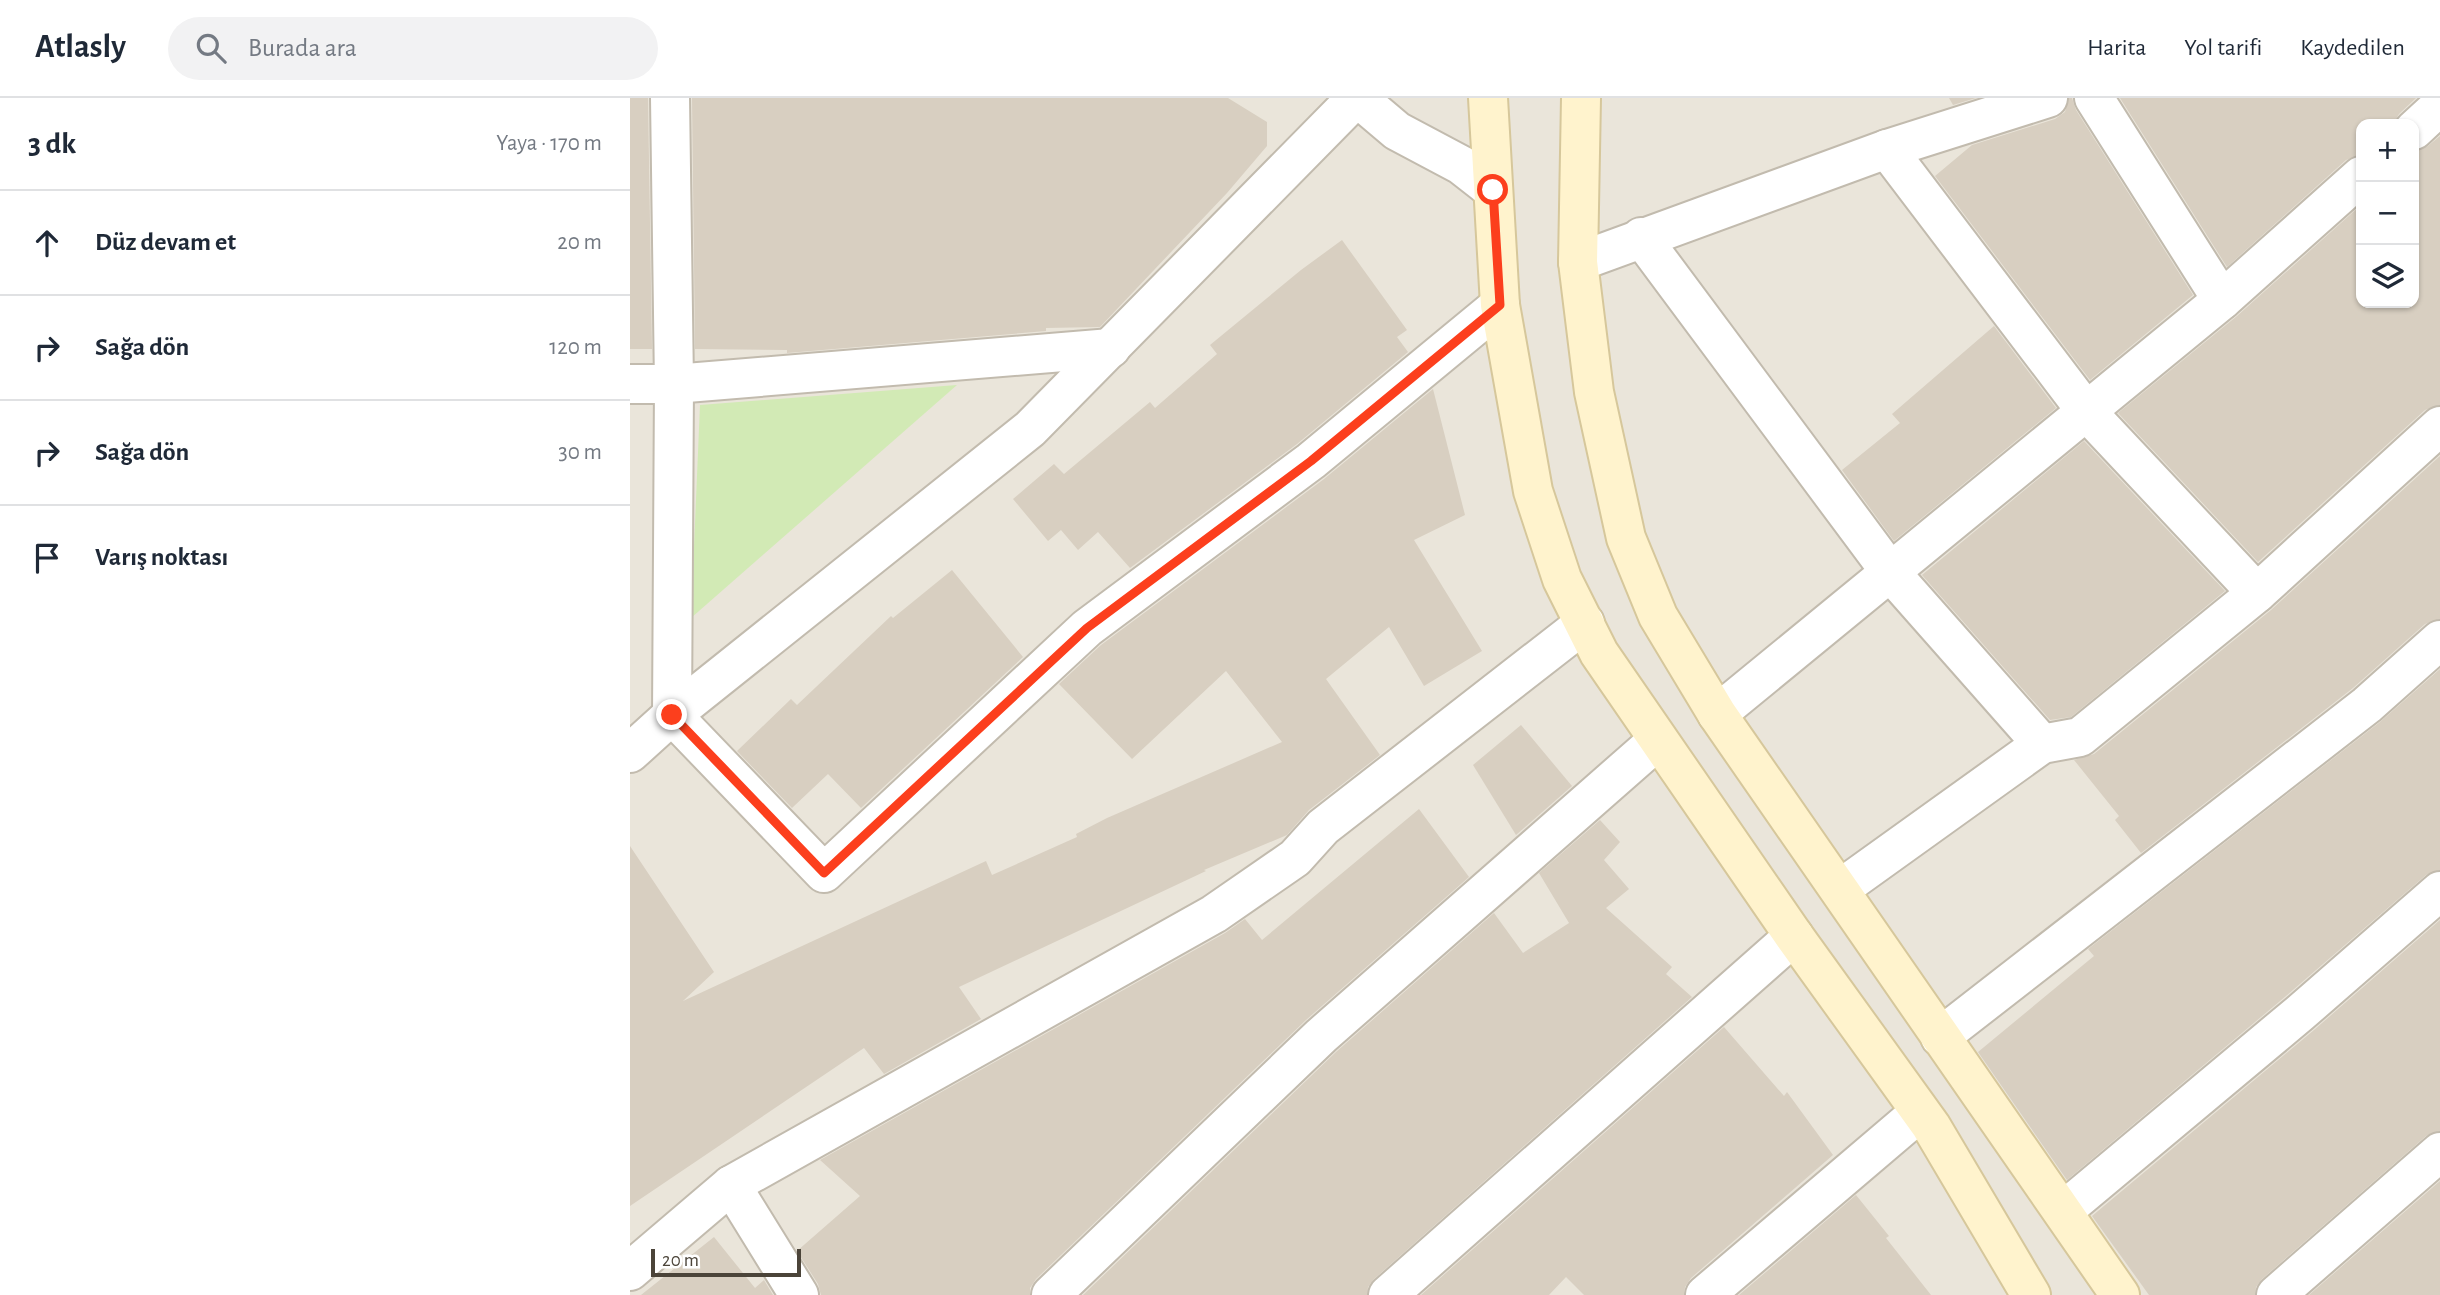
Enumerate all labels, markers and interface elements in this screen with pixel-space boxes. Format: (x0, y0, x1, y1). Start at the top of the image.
search box (168, 17, 658, 80)
icon: search (192, 29, 230, 67)
text: Atlasly (35, 31, 126, 64)
text: Burada ara (248, 35, 357, 61)
text: Harita (2087, 36, 2146, 60)
text: Yol tarifi (2184, 36, 2262, 60)
text: Kaydedilen (2300, 36, 2405, 60)
map controls (2356, 119, 2419, 308)
button: + (2356, 119, 2419, 182)
text: 3 dk (28, 129, 76, 159)
text: Yaya · 170 m (496, 132, 602, 155)
route start (1477, 174, 1508, 205)
button: − (2356, 182, 2419, 245)
icon: ahead (28, 224, 66, 262)
text: Düz devam et (95, 229, 236, 255)
text: 20 m (557, 231, 602, 254)
button: layers (2356, 245, 2419, 308)
icon: right (28, 329, 66, 367)
text: Sağa dön (95, 334, 189, 360)
text: 120 m (549, 336, 602, 359)
icon: right (28, 434, 66, 472)
text: Sağa dön (95, 439, 189, 465)
text: 30 m (558, 441, 602, 464)
icon: arrive (28, 539, 66, 577)
text: Varış noktası (95, 544, 228, 570)
route end (656, 699, 687, 730)
scale bar (651, 1246, 802, 1278)
text: 20 m (662, 1251, 699, 1270)

